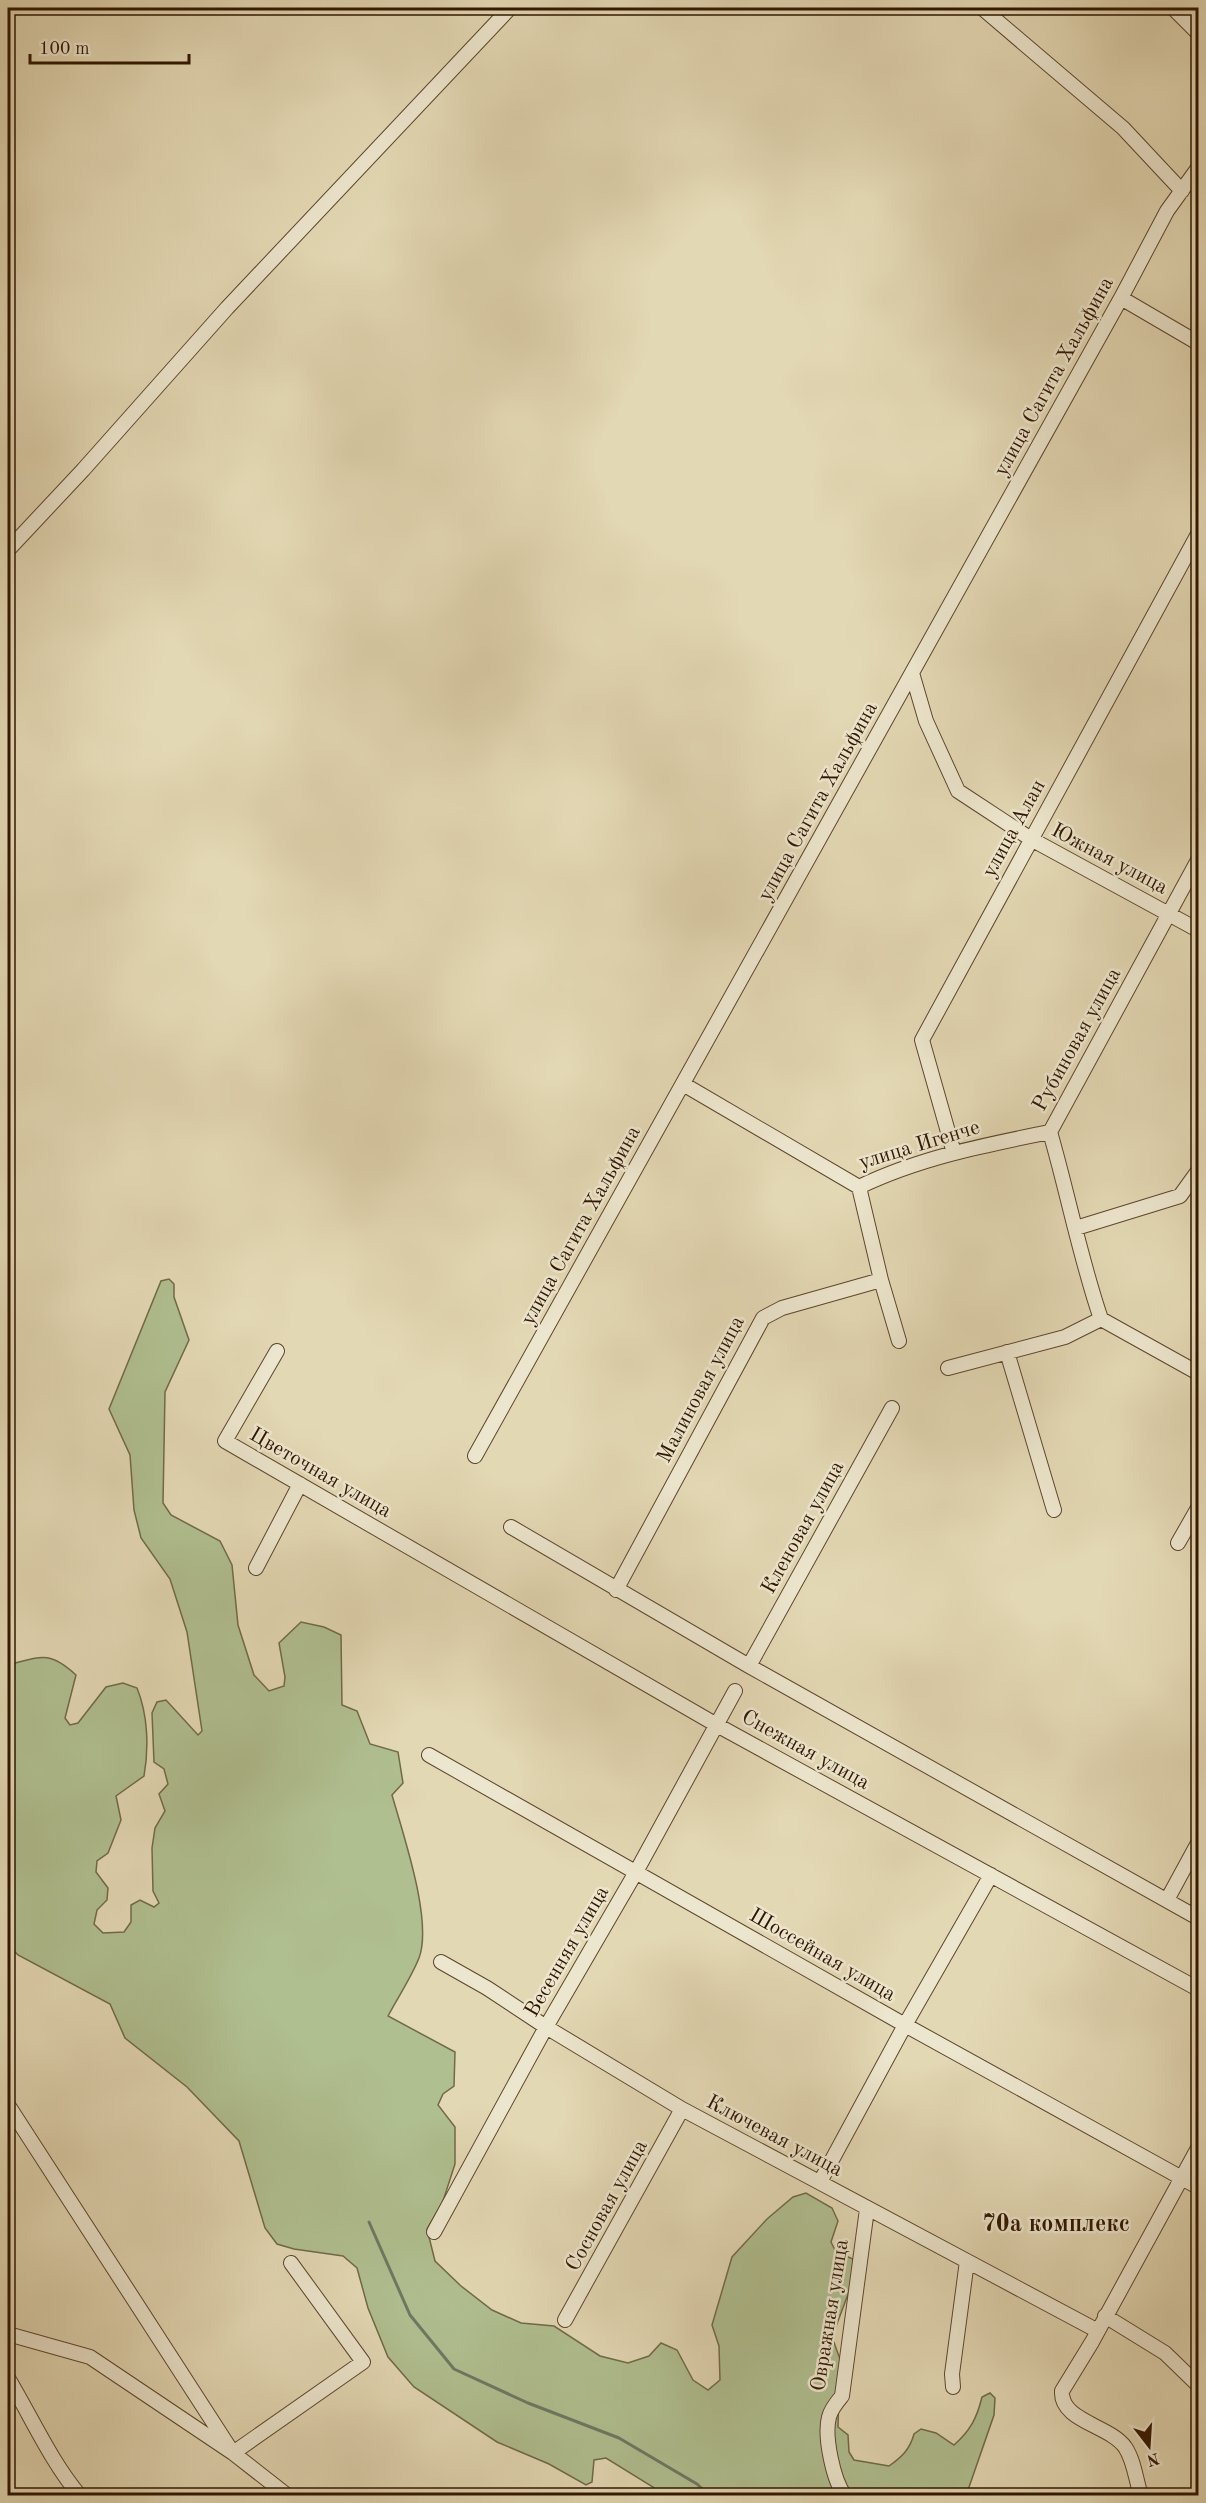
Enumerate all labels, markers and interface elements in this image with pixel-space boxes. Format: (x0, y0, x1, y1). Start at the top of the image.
scale bar (30, 27, 189, 65)
text: 100 m (39, 40, 90, 58)
street label: улица Сагита Хальфина (991, 274, 1118, 480)
street label: улица Сагита Хальфина (755, 699, 882, 905)
street label: улица Алан (979, 776, 1050, 881)
street label: Южная улица (1048, 820, 1171, 899)
street label: Рубиновая улица (1029, 965, 1125, 1115)
street label: улица Игенче (857, 1117, 982, 1174)
street label: улица Сагита Хальфина (518, 1123, 645, 1329)
street label: Малиновая улица (654, 1313, 749, 1466)
street label: Цветочная улица (246, 1424, 395, 1522)
street label: Кленовая улица (758, 1458, 848, 1598)
street label: Снежная улица (738, 1707, 873, 1794)
street label: Весенняя улица (521, 1883, 613, 2021)
street label: Шоссейная улица (745, 1905, 899, 2006)
street label: Ключевая улица (703, 2092, 846, 2181)
street label: Сосновая улица (563, 2137, 652, 2275)
district label: 70а комплекс (982, 2213, 1130, 2237)
street label: Овражная улица (808, 2238, 853, 2393)
north arrow (1119, 2416, 1179, 2476)
text: N (1144, 2449, 1161, 2468)

